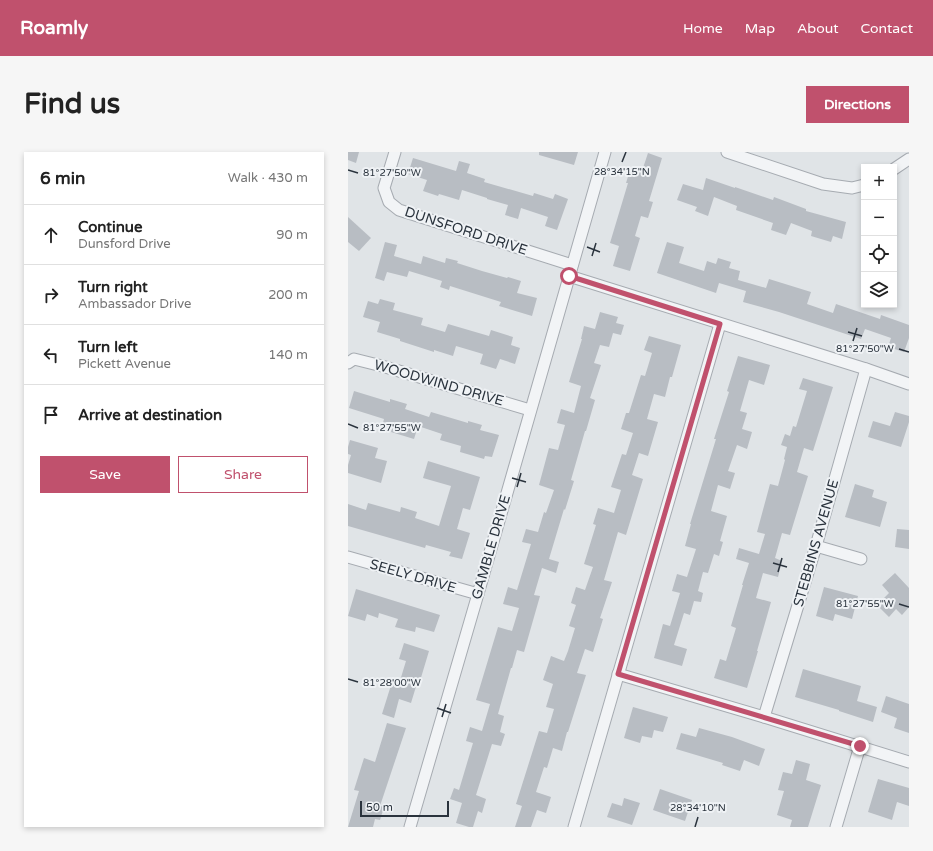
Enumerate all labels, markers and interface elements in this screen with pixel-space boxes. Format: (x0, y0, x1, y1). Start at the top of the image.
text: Roamly (20, 17, 88, 39)
text: Home (683, 20, 723, 37)
text: Map (745, 20, 775, 37)
text: About (797, 20, 839, 37)
text: Contact (861, 20, 913, 37)
button: Directions (806, 86, 909, 123)
text: Find us (24, 87, 120, 121)
map controls (861, 164, 897, 308)
button: + (861, 164, 897, 200)
text: 28°34'15"N (594, 166, 650, 178)
text: 81°27'50"W (363, 167, 421, 179)
text: 6 min (40, 168, 85, 189)
text: Walk · 430 m (228, 170, 308, 186)
button: − (861, 200, 897, 236)
street label: DUNSFORD DRIVE (403, 203, 529, 259)
text: Continue (78, 218, 142, 236)
icon: ahead (40, 224, 62, 246)
text: 90 m (276, 227, 308, 243)
text: Dunsford Drive (78, 236, 171, 252)
button: locate (861, 236, 897, 272)
route start (560, 267, 578, 285)
button: layers (861, 272, 897, 308)
text: Turn right (78, 278, 148, 296)
icon: right (40, 284, 62, 306)
text: 200 m (268, 287, 308, 303)
text: Ambassador Drive (78, 296, 191, 312)
text: Turn left (78, 338, 138, 356)
text: 81°27'50"W (836, 343, 894, 355)
icon: left (40, 344, 62, 366)
text: 140 m (268, 347, 308, 363)
text: Pickett Avenue (78, 356, 171, 372)
street label: WOODWIND DRIVE (372, 356, 506, 410)
icon: arrive (40, 404, 62, 426)
text: Arrive at destination (78, 406, 222, 424)
text: 81°27'55"W (363, 422, 421, 434)
button: Save (40, 456, 170, 493)
button: Share (178, 456, 308, 493)
street label: STEBBINS AVENUE (790, 477, 842, 609)
street label: GAMBLE DRIVE (468, 493, 514, 601)
street label: SEELY DRIVE (368, 556, 458, 596)
text: 81°27'55"W (836, 598, 894, 610)
text: 81°28'00"W (363, 677, 421, 689)
route end (851, 737, 869, 755)
scale bar (360, 799, 449, 818)
text: 50 m (366, 801, 393, 814)
text: 28°34'10"N (670, 802, 726, 814)

